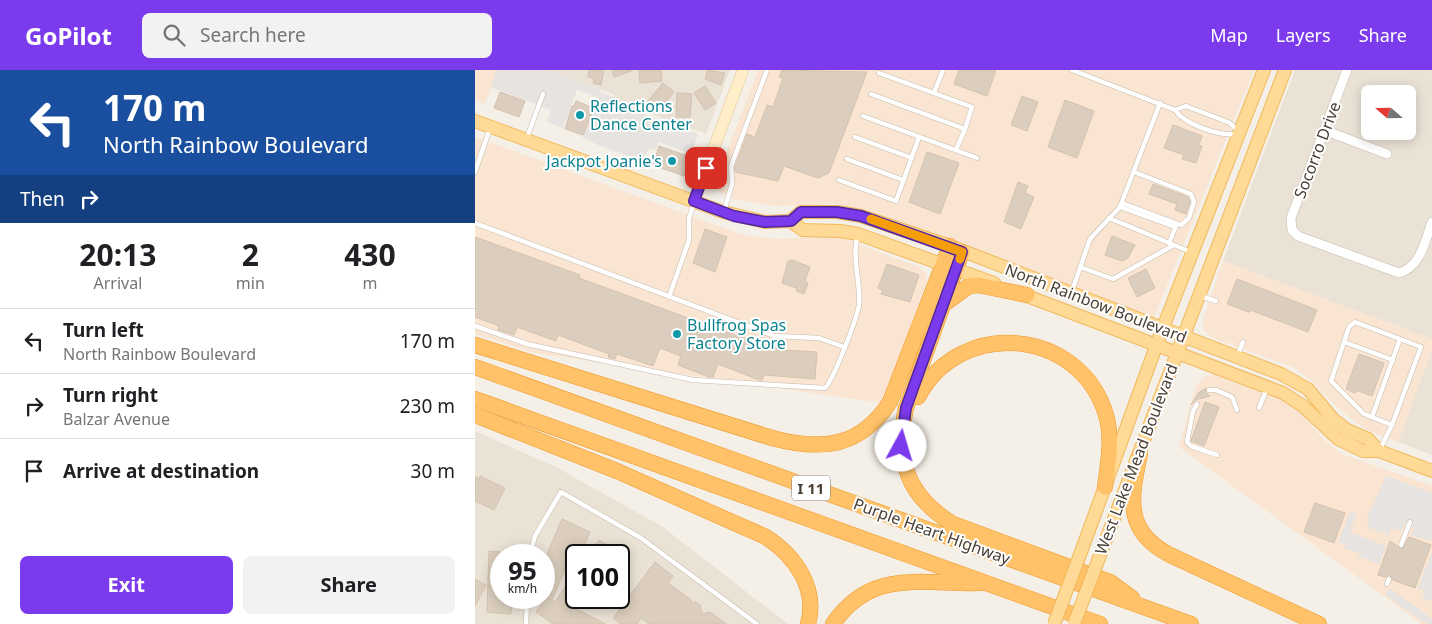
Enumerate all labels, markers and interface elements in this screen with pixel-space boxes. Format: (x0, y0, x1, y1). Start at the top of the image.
search box (142, 13, 492, 58)
text: GoPilot (25, 19, 112, 52)
icon: search (160, 21, 188, 49)
text: Search here (200, 22, 306, 48)
text: Map (1210, 23, 1248, 47)
text: Layers (1276, 23, 1331, 47)
text: Share (1359, 23, 1407, 47)
text: 170 m (103, 84, 206, 131)
north arrow (1361, 85, 1416, 140)
map controls (1361, 85, 1416, 140)
icon: left (20, 90, 85, 155)
place label: Reflections Dance Center (590, 95, 692, 135)
street label: Socorro Drive (1288, 98, 1346, 202)
marker: Reflections Dance Center (574, 109, 586, 121)
text: North Rainbow Boulevard (103, 129, 369, 159)
pin (685, 147, 727, 189)
place label: Jackpot Joanie's (544, 150, 662, 172)
icon: arrive (692, 154, 720, 182)
marker: Jackpot Joanie's (666, 155, 678, 167)
icon: right (75, 185, 103, 213)
text: Then (20, 186, 65, 212)
text: 20:13 (79, 234, 156, 275)
text: 2 (242, 234, 259, 275)
text: 430 (344, 234, 396, 275)
street label: North Rainbow Boulevard (1002, 258, 1190, 348)
text: Arrival (93, 272, 142, 294)
text: min (236, 272, 265, 294)
text: m (362, 272, 377, 294)
place label: Bullfrog Spas Factory Store (687, 314, 786, 354)
text: Turn left (63, 317, 144, 343)
icon: left (20, 327, 48, 355)
text: 170 m (400, 328, 455, 354)
marker: Bullfrog Spas Factory Store (671, 328, 683, 340)
text: North Rainbow Boulevard (63, 343, 256, 365)
street label: West Lake Mead Boulevard (1089, 360, 1183, 558)
text: Turn right (63, 382, 158, 408)
icon: right (20, 392, 48, 420)
text: 230 m (400, 393, 455, 419)
text: Balzar Avenue (63, 408, 170, 430)
position arrow (874, 419, 926, 471)
icon: arrive (20, 457, 48, 485)
text: Arrive at destination (63, 458, 259, 484)
text: 30 m (411, 458, 455, 484)
road number: I 11 (792, 476, 830, 500)
street label: Purple Heart Highway (851, 492, 1014, 570)
speed limit sign: 100 (565, 544, 630, 609)
text: 95 (508, 553, 537, 587)
button: Exit (20, 556, 233, 614)
button: Share (243, 556, 455, 614)
text: km/h (508, 580, 537, 597)

